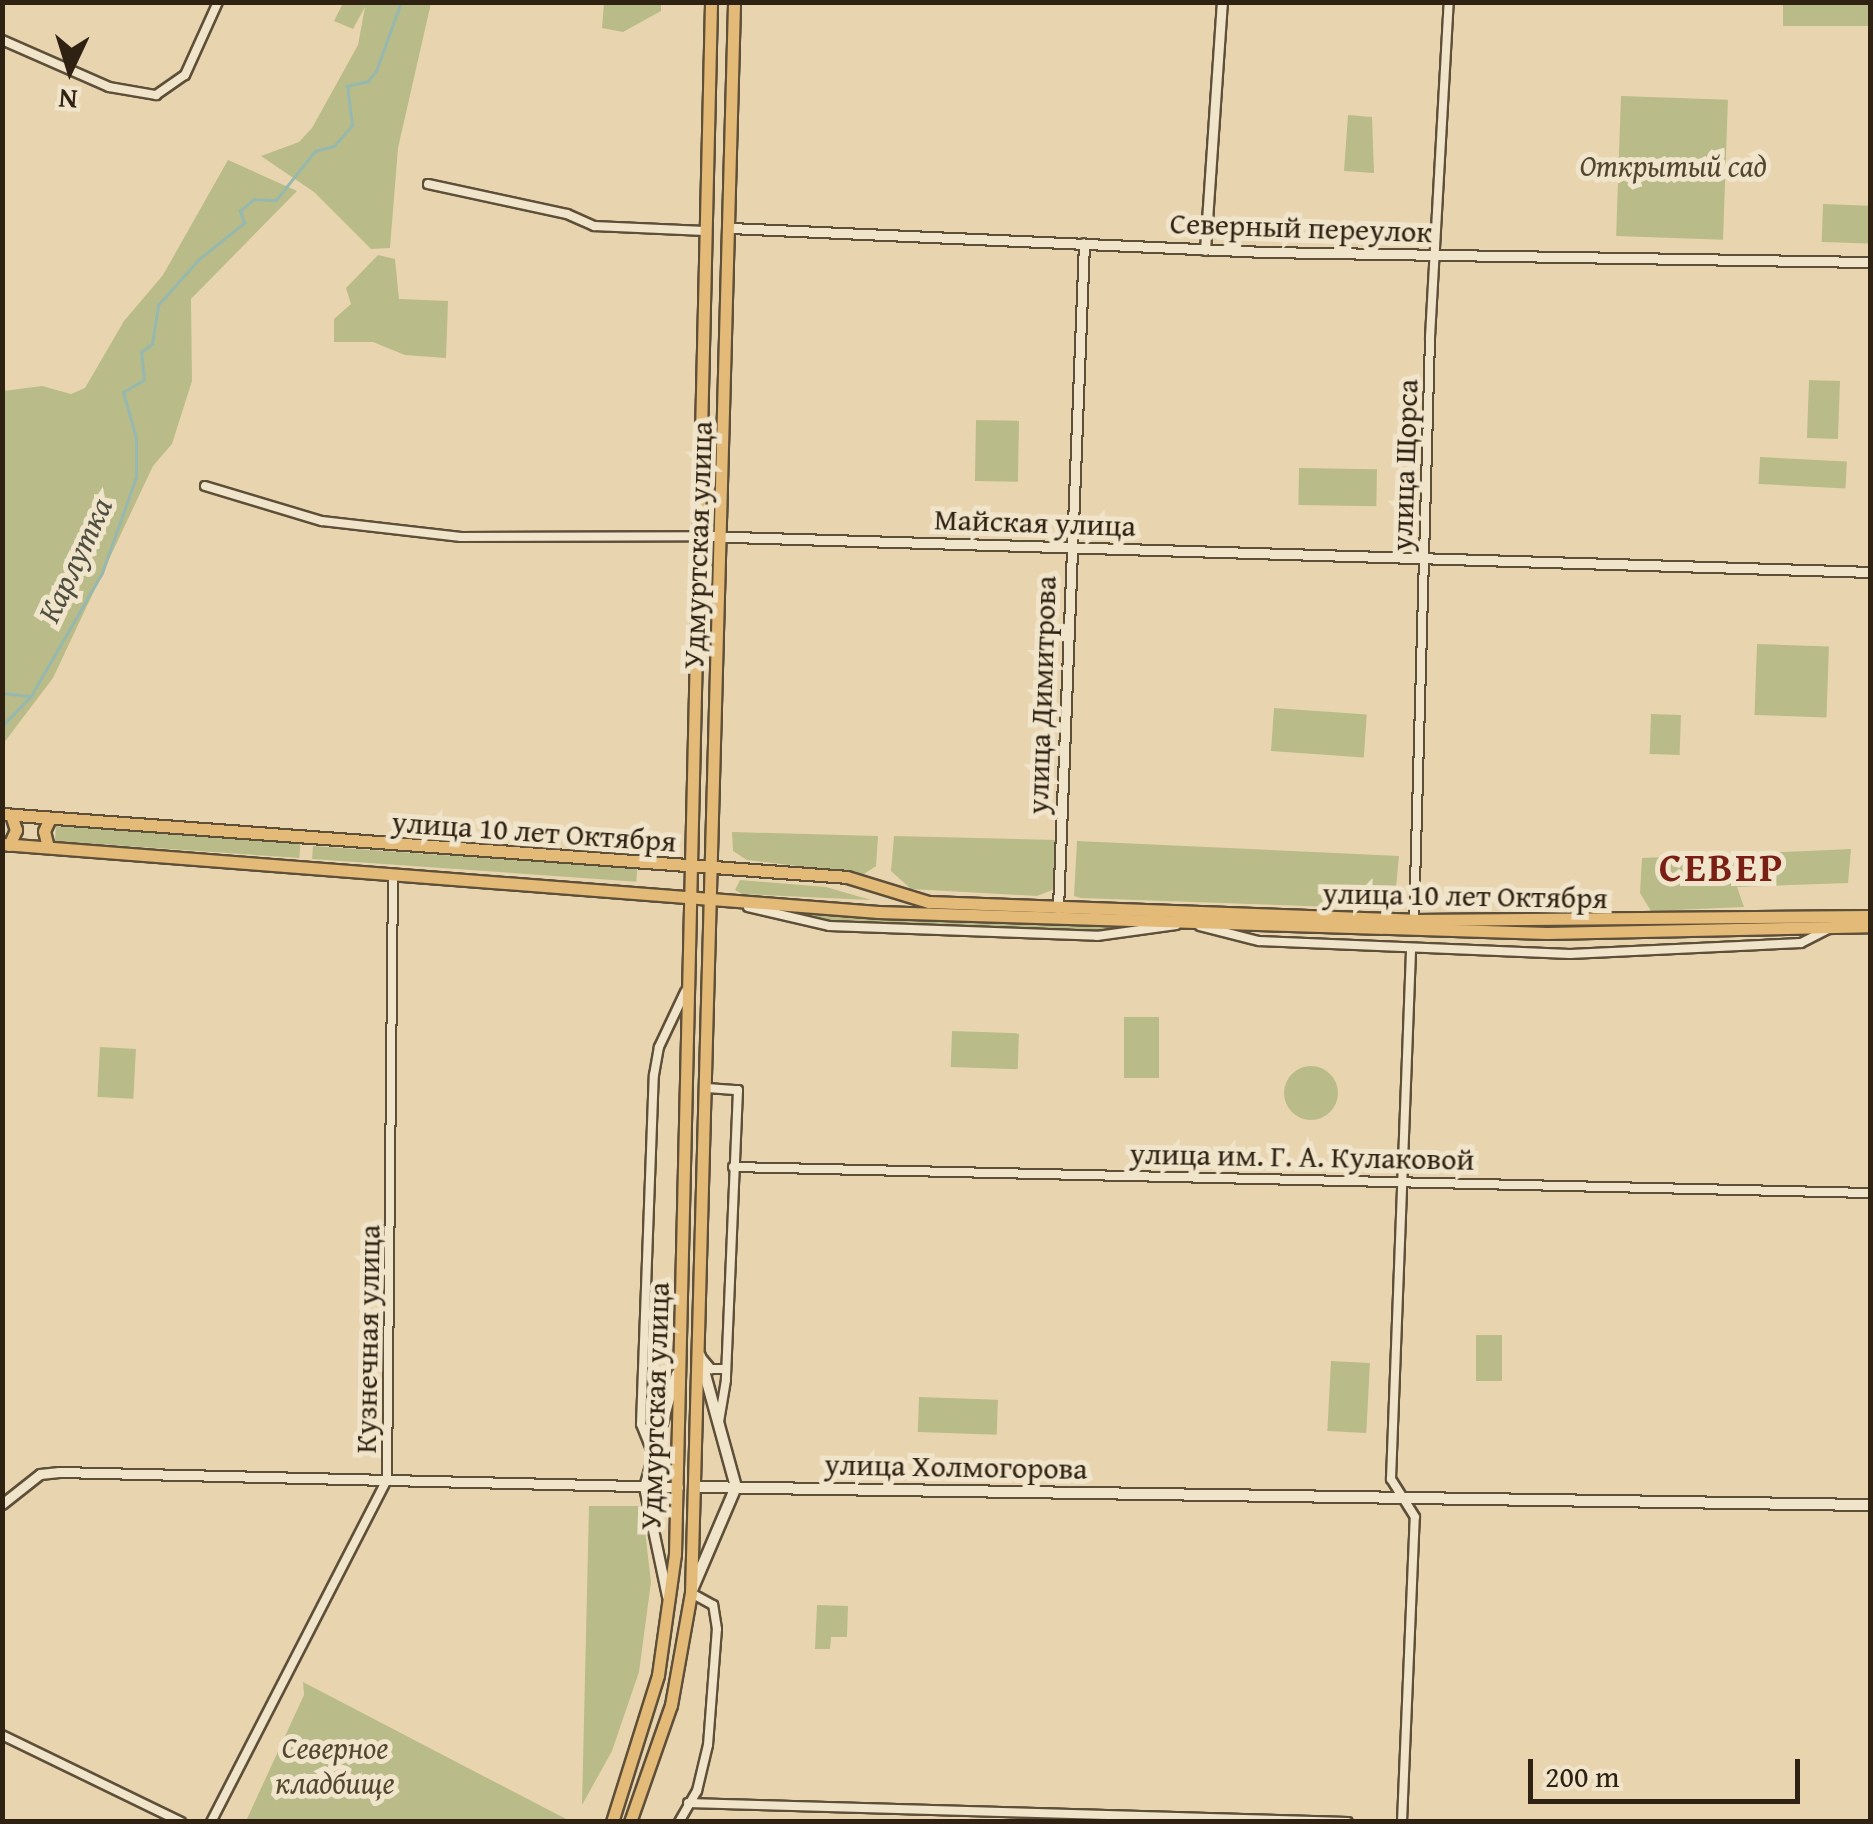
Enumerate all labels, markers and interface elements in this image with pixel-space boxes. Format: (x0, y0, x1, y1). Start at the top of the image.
north arrow (20, 20, 120, 120)
text: N (57, 79, 79, 122)
park label: Открытый сад (1579, 147, 1767, 183)
street label: Северный переулок (1169, 204, 1433, 250)
street label: улица Щорса (1383, 378, 1425, 552)
street label: Удмуртская улица (675, 420, 719, 670)
water label: Карлутка (29, 492, 121, 628)
street label: Майская улица (934, 500, 1136, 544)
street label: улица Димитрова (1019, 575, 1063, 815)
street label: улица 10 лет Октября (391, 803, 677, 859)
district label: СЕВЕР (1659, 843, 1785, 891)
street label: улица 10 лет Октября (1322, 875, 1608, 915)
street label: улица им. Г. А. Кулаковой (1129, 1135, 1475, 1177)
street label: Кузнечная улица (347, 1224, 387, 1454)
street label: Удмуртская улица (632, 1281, 676, 1531)
street label: улица Холмогорова (824, 1446, 1088, 1486)
park label: Северное кладбище (275, 1729, 395, 1800)
scale bar (1533, 1739, 1806, 1801)
text: 200 m (1545, 1754, 1619, 1798)

